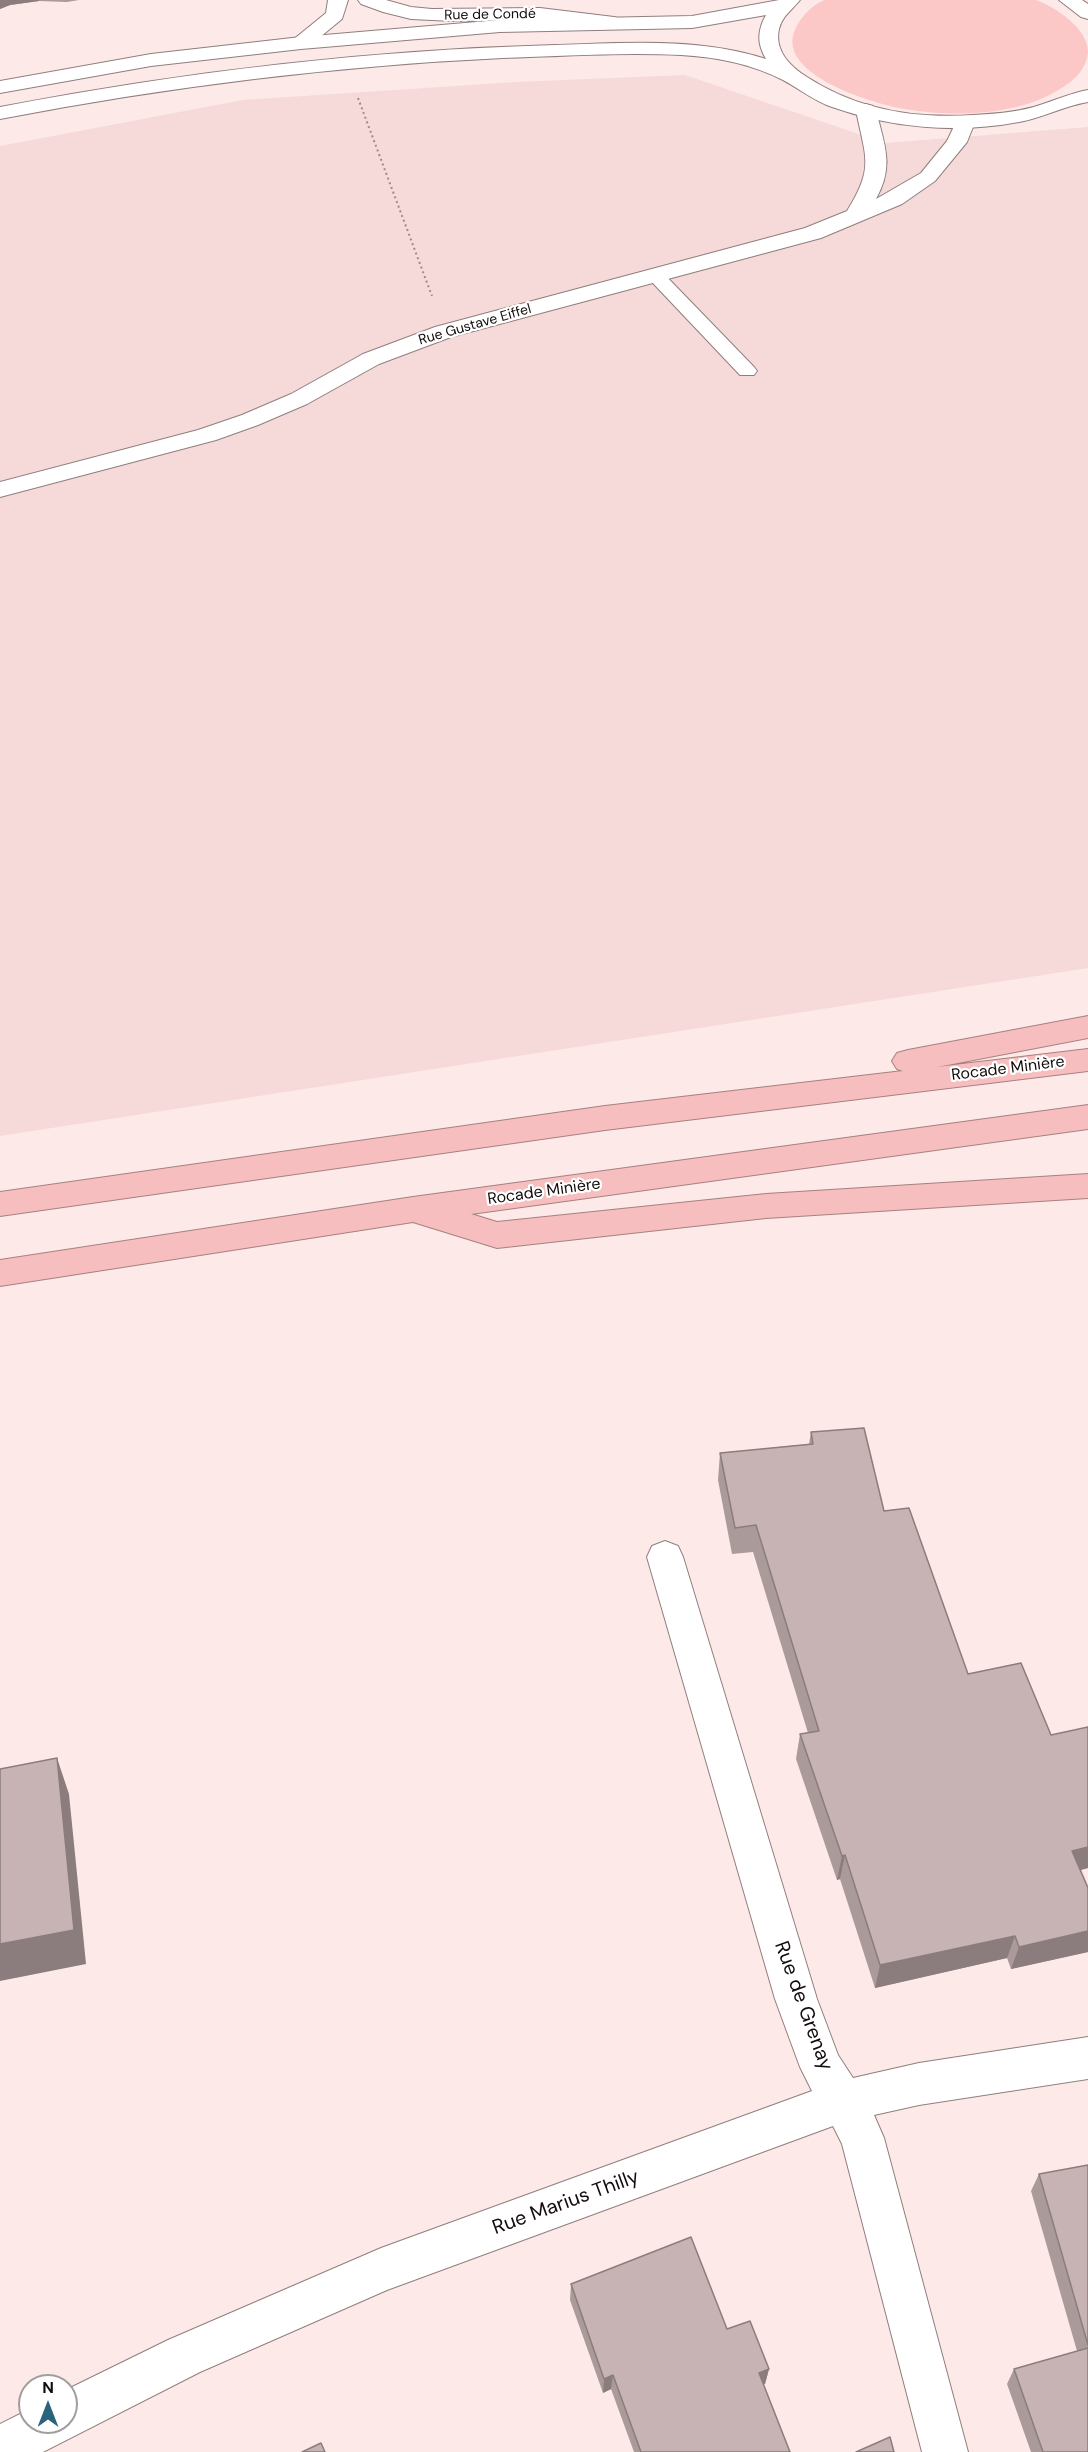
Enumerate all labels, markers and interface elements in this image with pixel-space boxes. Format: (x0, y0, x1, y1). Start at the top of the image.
street label: Rue de Condé (444, 6, 536, 24)
street label: Rue Gustave Eiffel (417, 301, 533, 349)
street label: Rocade Minière (950, 1053, 1066, 1085)
street label: Rocade Minière (486, 1175, 602, 1209)
street label: Rue de Grenay (768, 1938, 838, 2074)
street label: Rue Marius Thilly (489, 2165, 643, 2241)
north arrow (18, 2374, 78, 2434)
text: N (42, 2377, 54, 2398)

